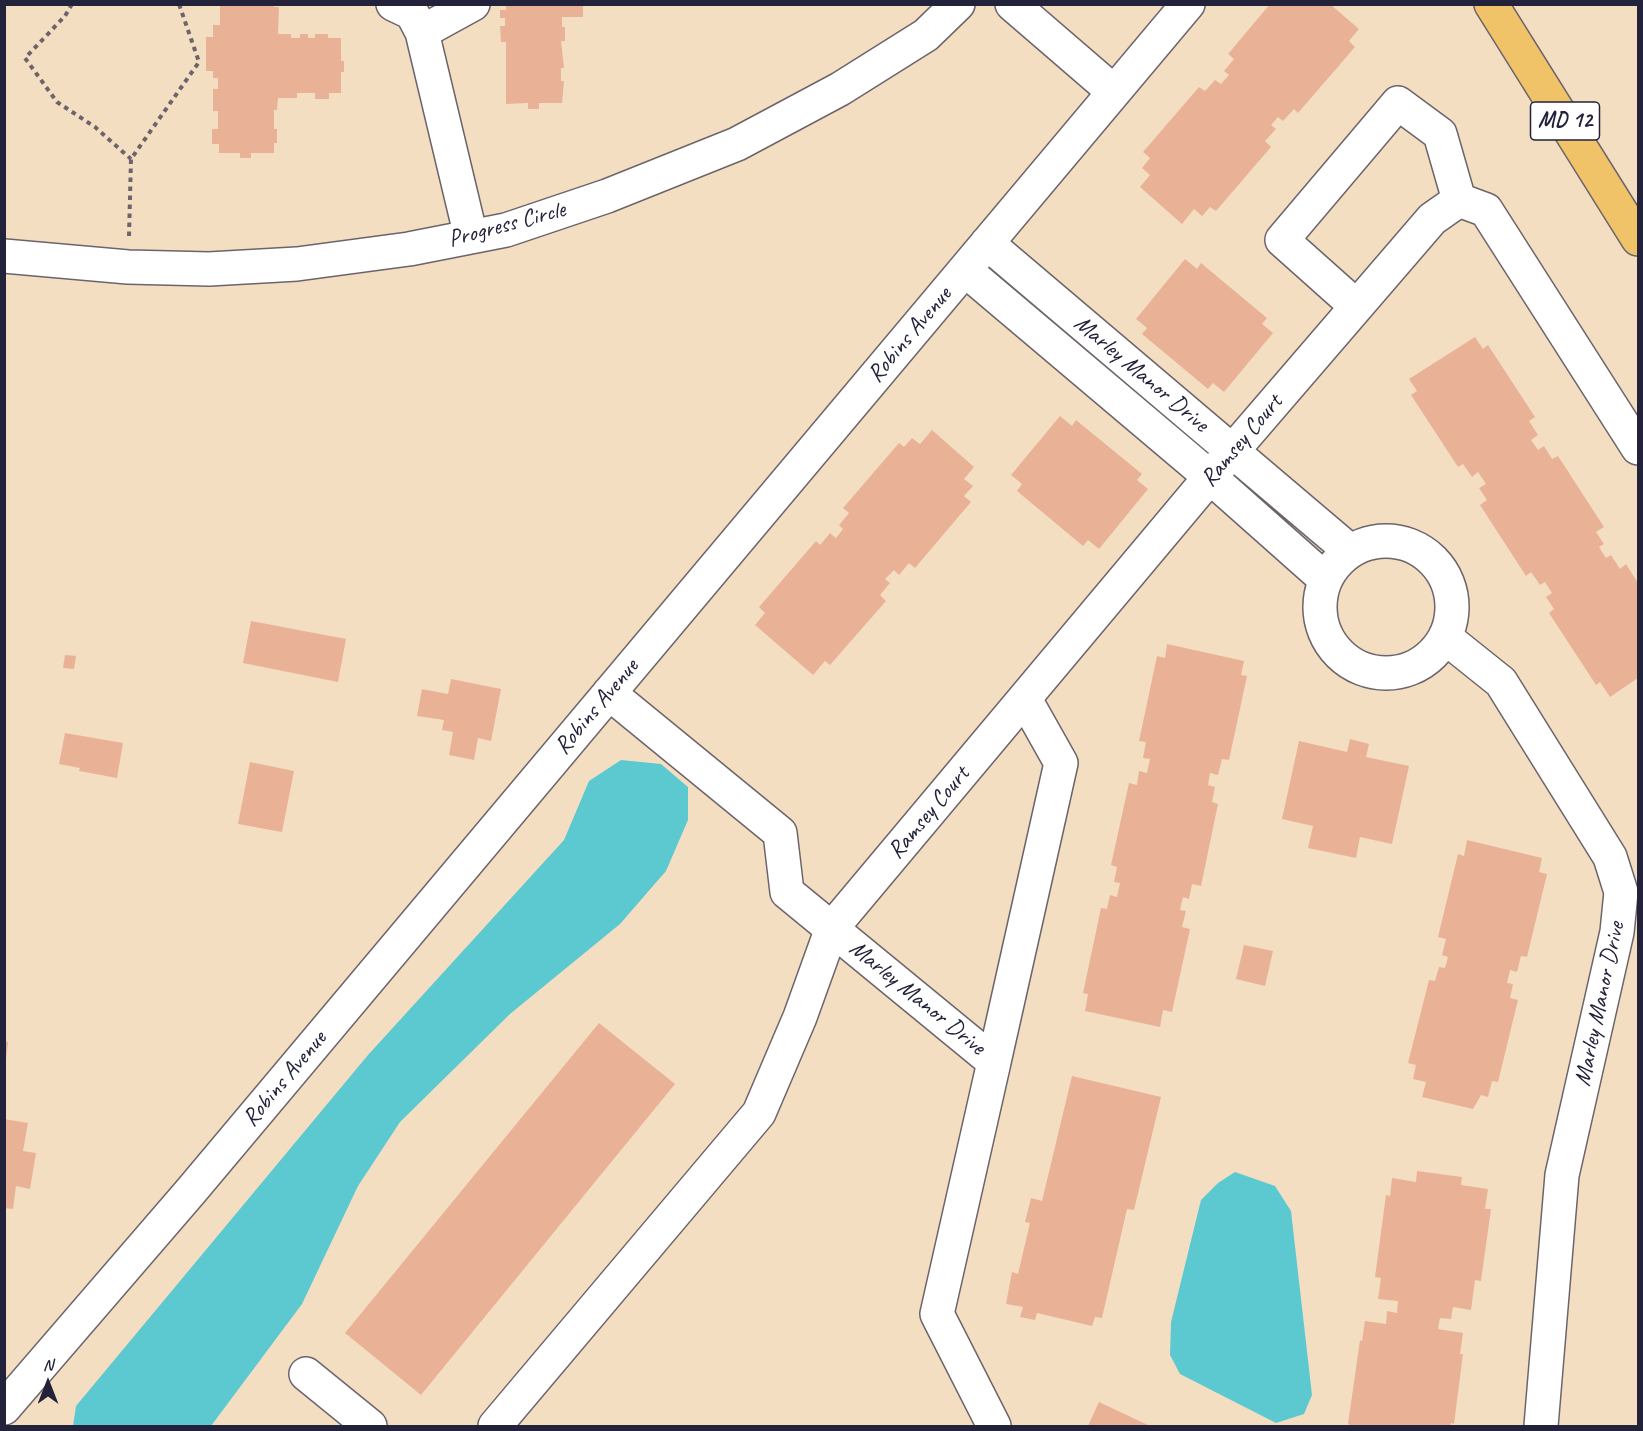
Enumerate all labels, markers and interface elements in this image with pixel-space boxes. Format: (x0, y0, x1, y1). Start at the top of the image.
road number: MD 12 (1530, 102, 1600, 140)
street label: Progress Circle (445, 196, 569, 254)
street label: Robins Avenue (862, 281, 958, 389)
street label: Marley Manor Drive (1068, 309, 1214, 439)
street label: Ramsey Court (1195, 389, 1289, 493)
street label: Robins Avenue (549, 653, 645, 761)
street label: Ramsey Court (882, 761, 976, 865)
street label: Marley Manor Drive (1569, 919, 1631, 1089)
street label: Marley Manor Drive (843, 934, 991, 1062)
street label: Robins Avenue (237, 1025, 333, 1133)
north arrow (18, 1353, 78, 1413)
text: N (43, 1355, 53, 1375)

